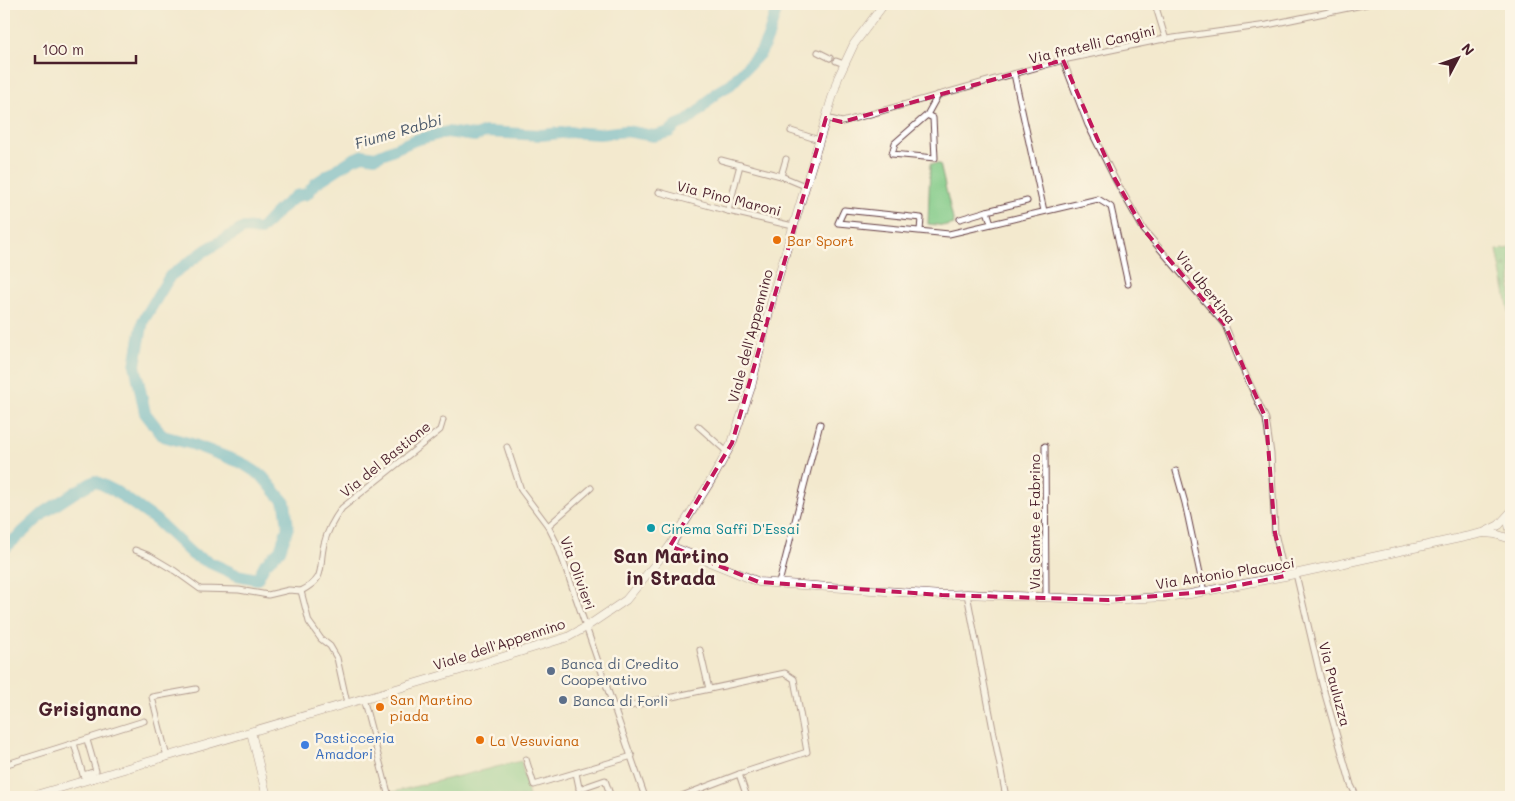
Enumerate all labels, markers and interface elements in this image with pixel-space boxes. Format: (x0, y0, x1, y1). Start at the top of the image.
street label: Via fratelli Cangini (1027, 20, 1157, 68)
scale bar (35, 32, 136, 64)
north arrow (1432, 32, 1482, 82)
text: 100 m (42, 39, 84, 59)
text: N (1458, 39, 1479, 59)
water label: Fiume Rabbi (352, 109, 444, 153)
street label: Via Pino Maroni (675, 176, 783, 220)
place label: Bar Sport (787, 231, 854, 250)
marker: Bar Sport (771, 234, 783, 246)
street label: Via Ubertina (1172, 247, 1240, 327)
street label: Viale dell'Appennino (723, 267, 777, 405)
street label: Via del Bastione (336, 417, 434, 501)
street label: Via Sante e Fabrino (1025, 454, 1044, 590)
place label: Cinema Saffi D'Essai (661, 519, 800, 538)
marker: Cinema Saffi D'Essai (645, 522, 657, 534)
street label: Via Olivieri (556, 534, 600, 612)
district label: San Martino in Strada (613, 543, 729, 590)
street label: Via Antonio Placucci (1154, 553, 1296, 593)
street label: Viale dell'Appennino (431, 614, 567, 674)
street label: Via Pauluzza (1315, 640, 1355, 728)
place label: Banca di Credito Cooperativo (561, 654, 679, 689)
marker: Banca di Credito Cooperativo (545, 665, 557, 677)
place label: San Martino piada (390, 690, 472, 725)
place label: Banca di Forlì (573, 691, 668, 710)
marker: Banca di Forlì (557, 694, 569, 706)
district label: Grisignano (38, 696, 142, 721)
marker: San Martino piada (374, 701, 386, 713)
place label: Pasticceria Amadori (315, 728, 395, 763)
place label: La Vesuviana (490, 731, 580, 750)
marker: La Vesuviana (474, 734, 486, 746)
marker: Pasticceria Amadori (299, 739, 311, 751)

